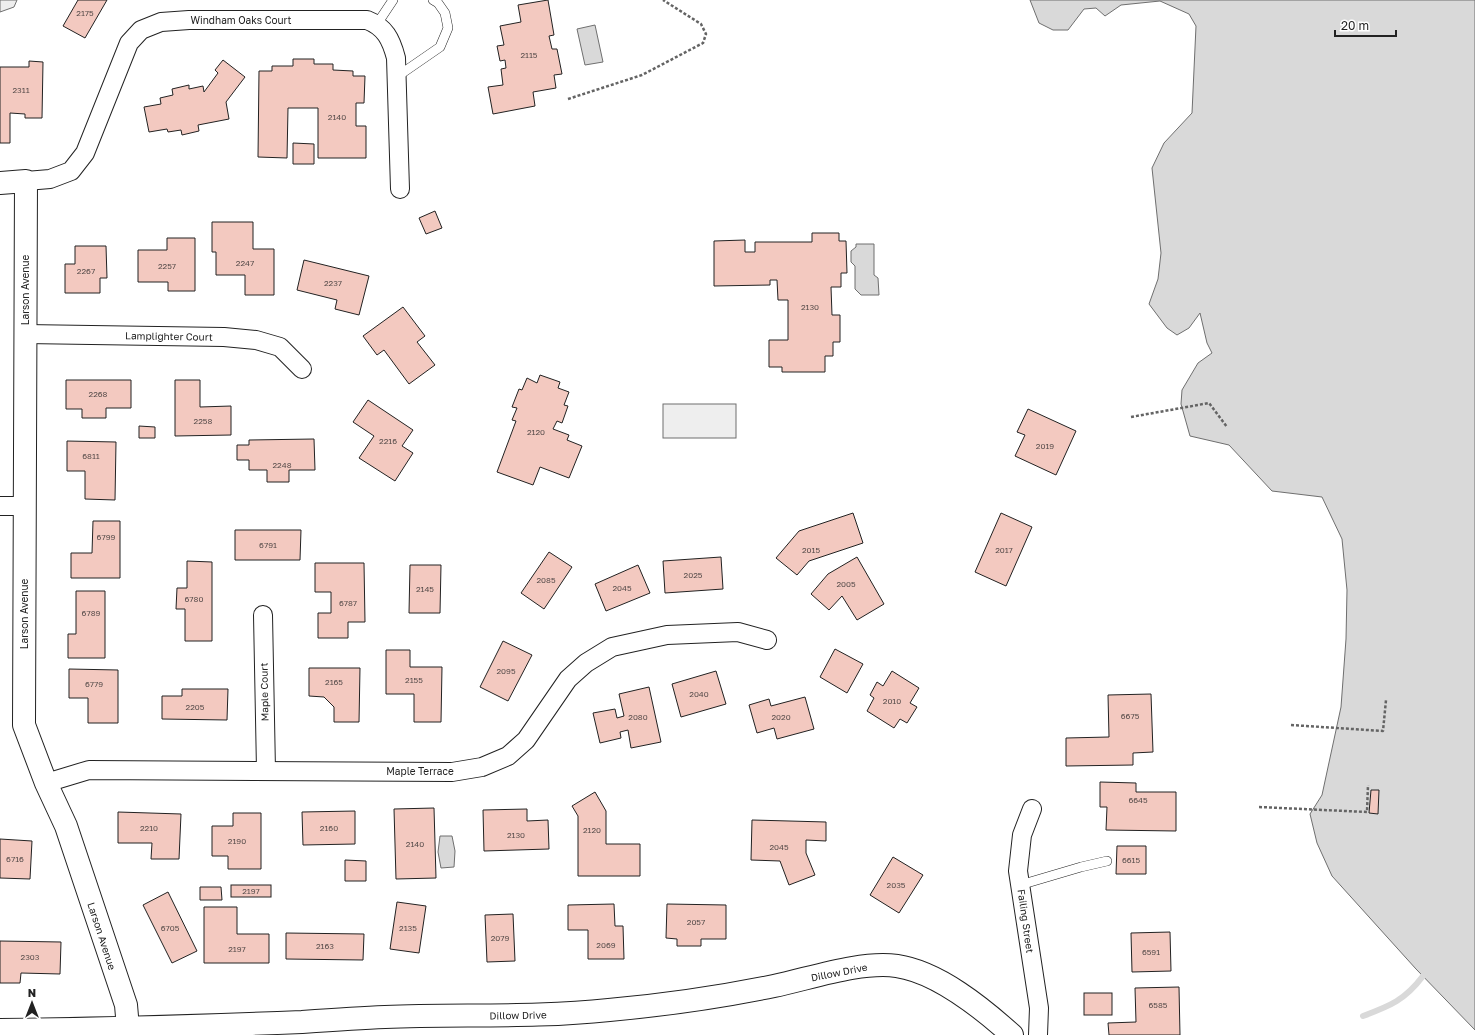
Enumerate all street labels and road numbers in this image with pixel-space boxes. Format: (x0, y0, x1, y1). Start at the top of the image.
street label: Windham Oaks Court (190, 14, 292, 26)
street label: Larson Avenue (19, 255, 31, 325)
street label: Lamplighter Court (125, 329, 213, 343)
street label: Larson Avenue (18, 579, 30, 649)
street label: Maple Court (257, 663, 271, 721)
street label: Maple Terrace (386, 765, 454, 777)
street label: Failing Street (1016, 888, 1036, 954)
street label: Larson Avenue (85, 901, 119, 972)
street label: Dillow Drive (810, 961, 868, 983)
street label: Dillow Drive (489, 1008, 547, 1021)

